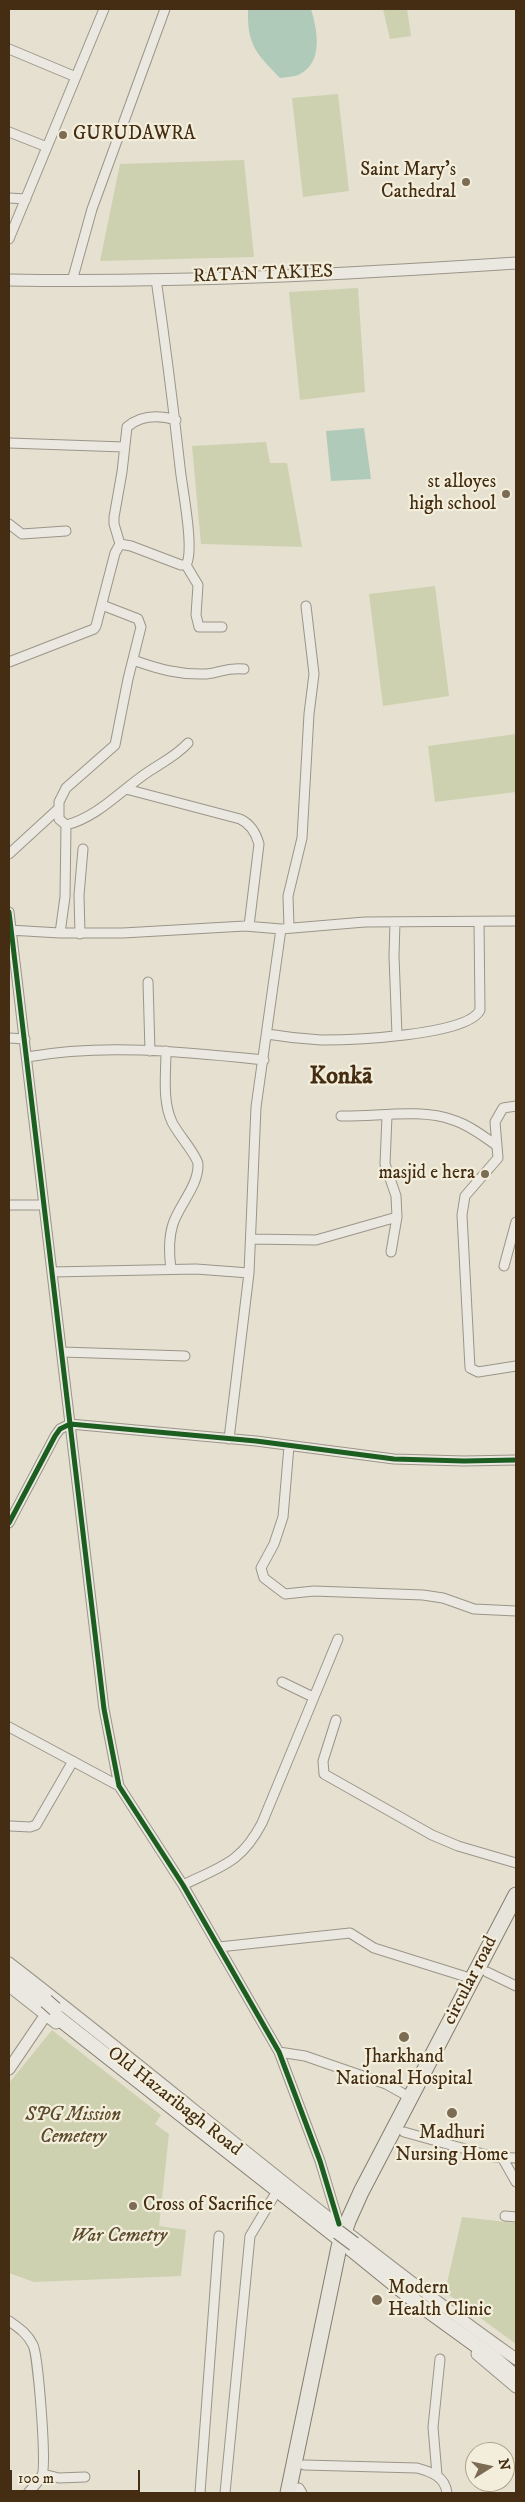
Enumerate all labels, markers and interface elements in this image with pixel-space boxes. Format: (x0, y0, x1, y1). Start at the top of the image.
place label: GURUDAWRA (73, 124, 196, 146)
marker: GURUDAWRA (57, 129, 69, 141)
place label: Saint Mary's Cathedral (360, 160, 456, 204)
marker: Saint Mary's Cathedral (460, 176, 472, 188)
street label: RATAN TAKIES (192, 261, 334, 289)
place label: st alloyes high school (409, 472, 496, 516)
marker: st alloyes high school (500, 488, 512, 500)
district label: Konkā (310, 1064, 372, 1092)
place label: masjid e hera (378, 1163, 475, 1185)
marker: masjid e hera (479, 1168, 491, 1180)
street label: circular road (439, 1933, 503, 2029)
marker: Jharkhand National Hospital (397, 2030, 411, 2044)
street label: Old Hazaribagh Road (102, 2042, 246, 2162)
place label: Jharkhand National Hospital (336, 2047, 472, 2091)
park label: SPG Mission Cemetery (25, 2105, 121, 2149)
marker: Madhuri Nursing Home (445, 2106, 459, 2120)
place label: Madhuri Nursing Home (396, 2123, 508, 2167)
place label: Cross of Sacrifice (143, 2195, 273, 2217)
marker: Cross of Sacrifice (127, 2200, 139, 2212)
park label: War Cemetry (71, 2226, 167, 2248)
place label: Modern Health Clinic (388, 2278, 492, 2322)
marker: Modern Health Clinic (370, 2293, 384, 2307)
north arrow (465, 2442, 515, 2492)
text: N (494, 2457, 514, 2472)
scale bar (12, 2460, 142, 2492)
text: 100 m (18, 2469, 54, 2488)

